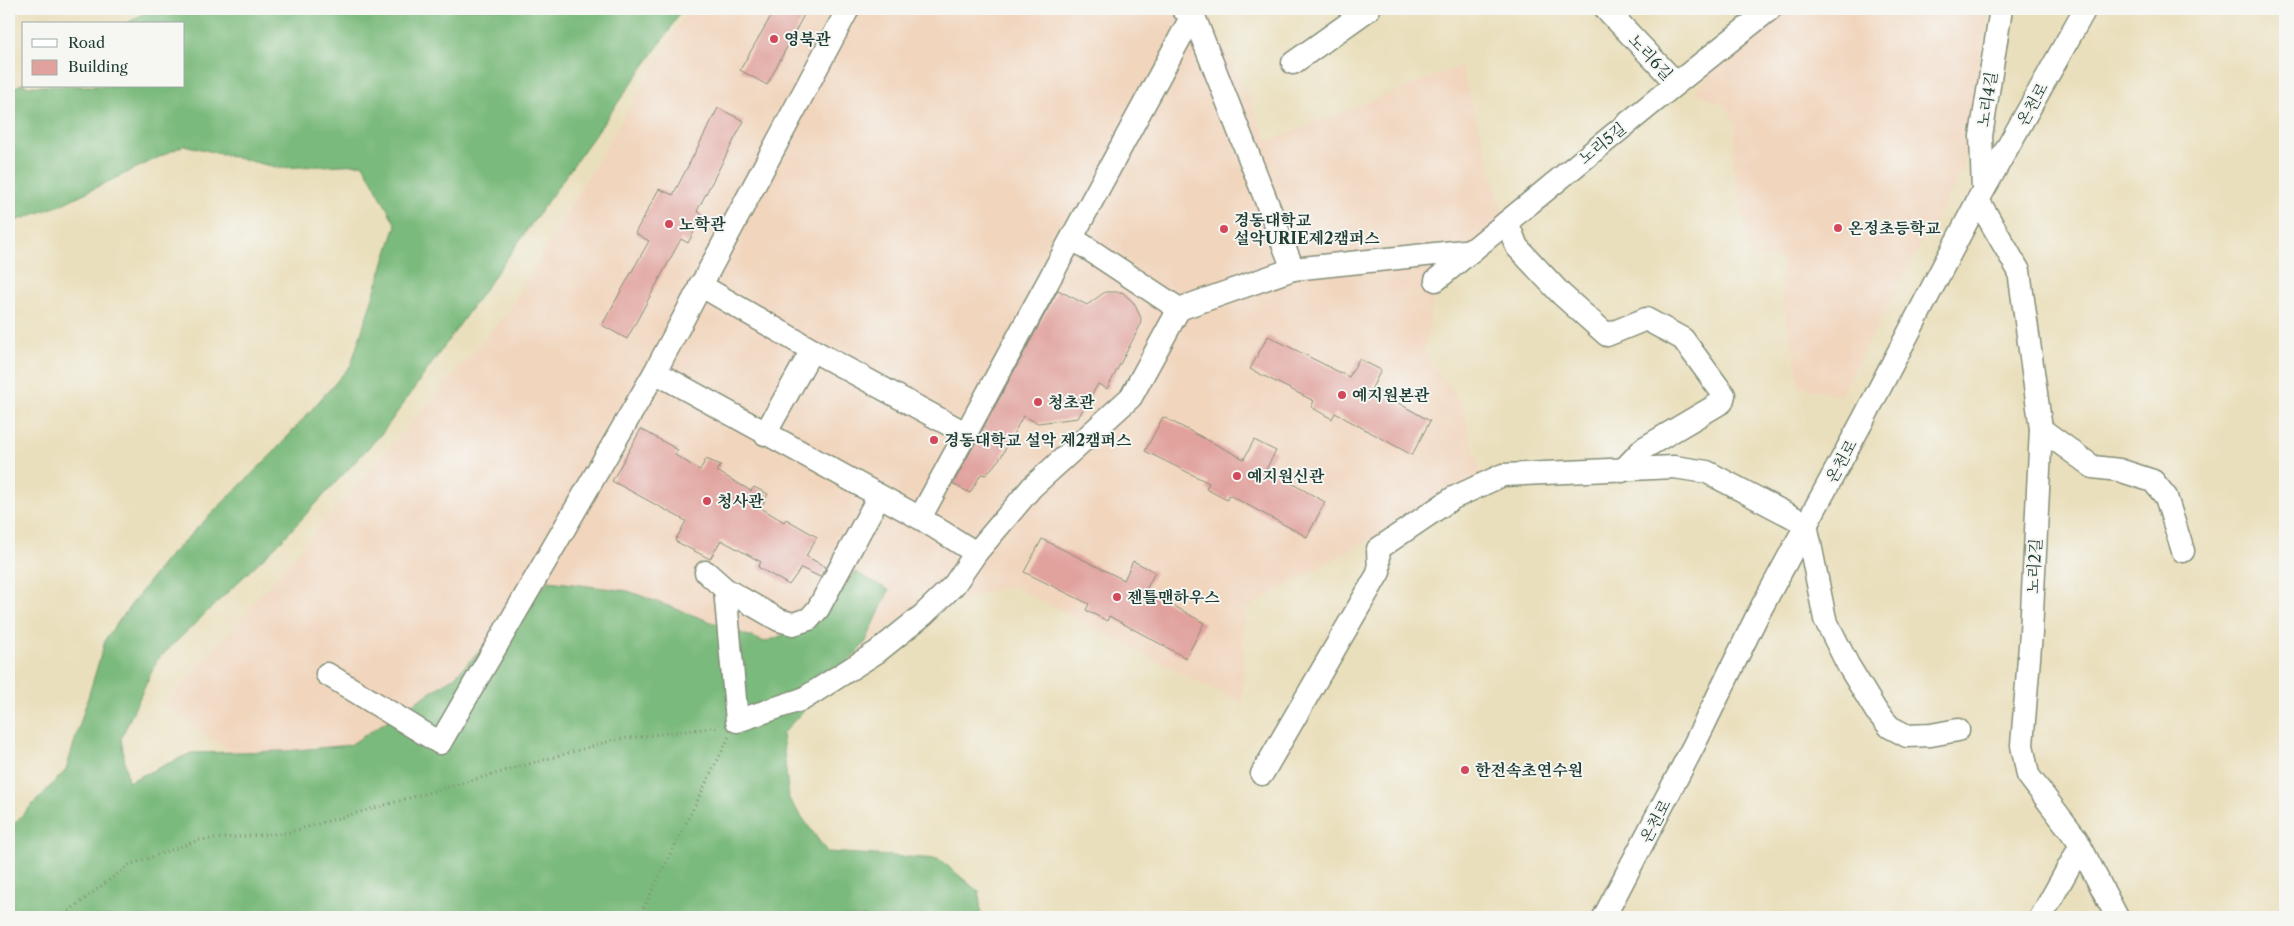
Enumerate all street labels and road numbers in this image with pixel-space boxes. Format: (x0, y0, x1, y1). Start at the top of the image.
street label: 노리6길 (1625, 30, 1677, 84)
street label: 노리4길 (1973, 70, 2001, 128)
street label: 온천로 (2012, 78, 2052, 129)
street label: 노리5길 (1574, 118, 1630, 168)
street label: 온천로 (1821, 435, 1861, 486)
street label: 노리2길 (2023, 538, 2045, 594)
street label: 온천로 (1635, 795, 1675, 846)

